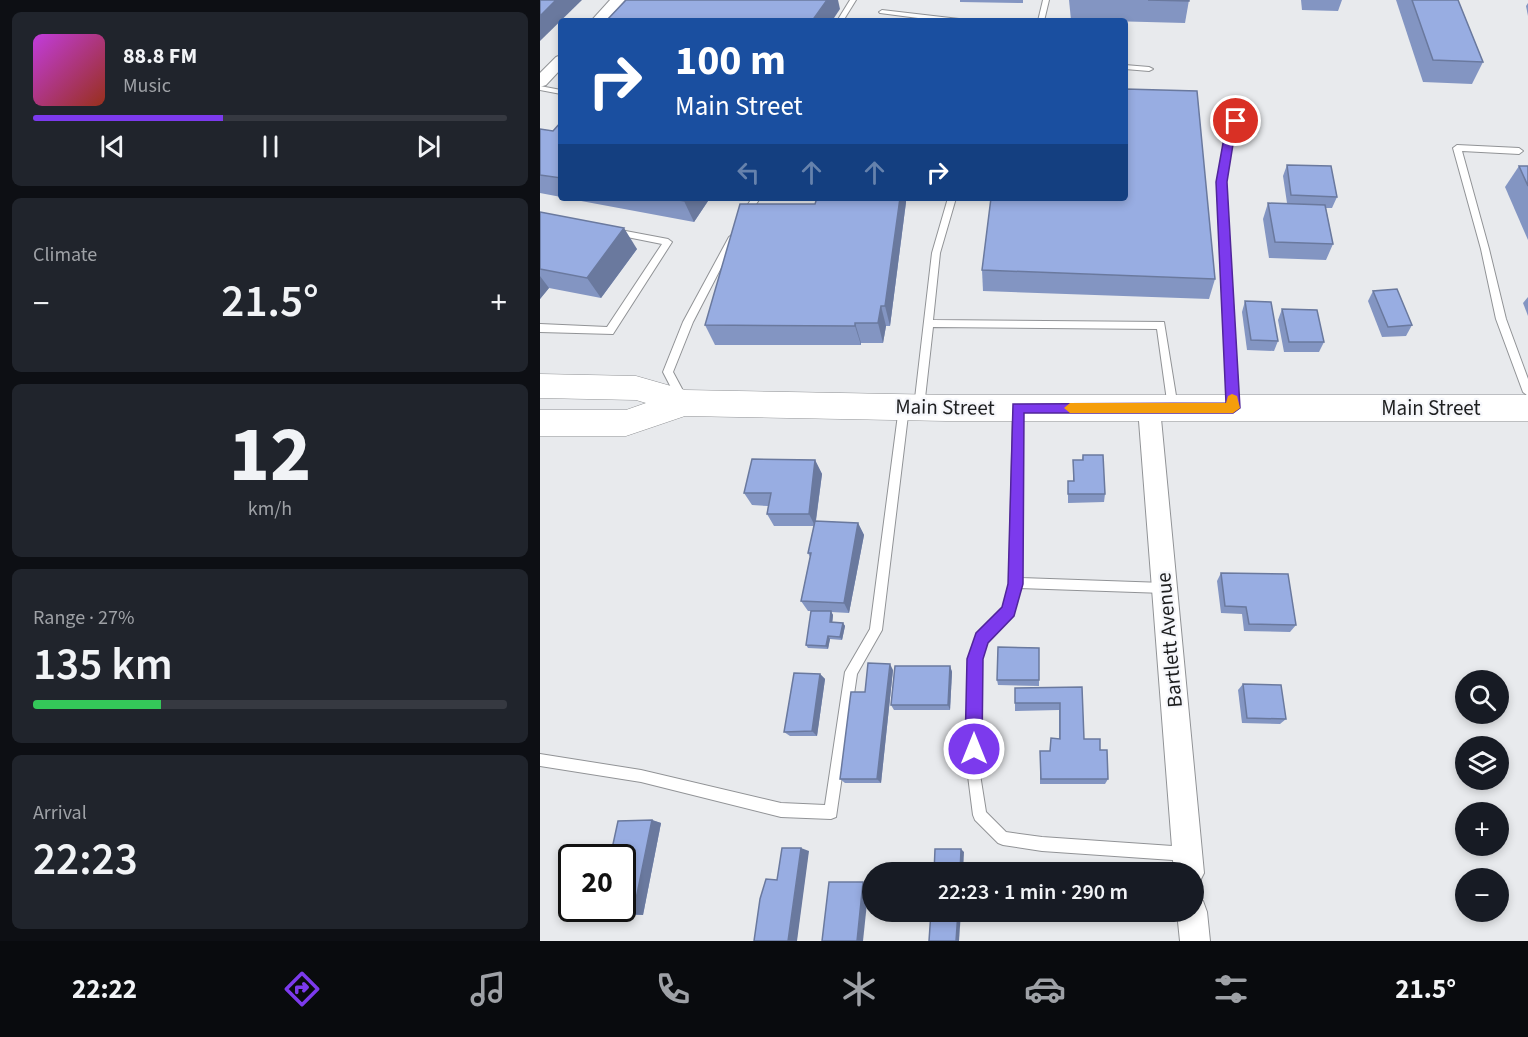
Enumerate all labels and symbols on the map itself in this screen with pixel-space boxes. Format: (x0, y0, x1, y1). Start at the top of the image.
pin (1210, 95, 1261, 146)
street label: Main Street (895, 391, 995, 423)
street label: Main Street (1381, 393, 1481, 423)
street label: Bartlett Avenue (1148, 571, 1190, 709)
position arrow (942, 717, 1006, 781)
speed limit sign: 20 (558, 844, 636, 922)

